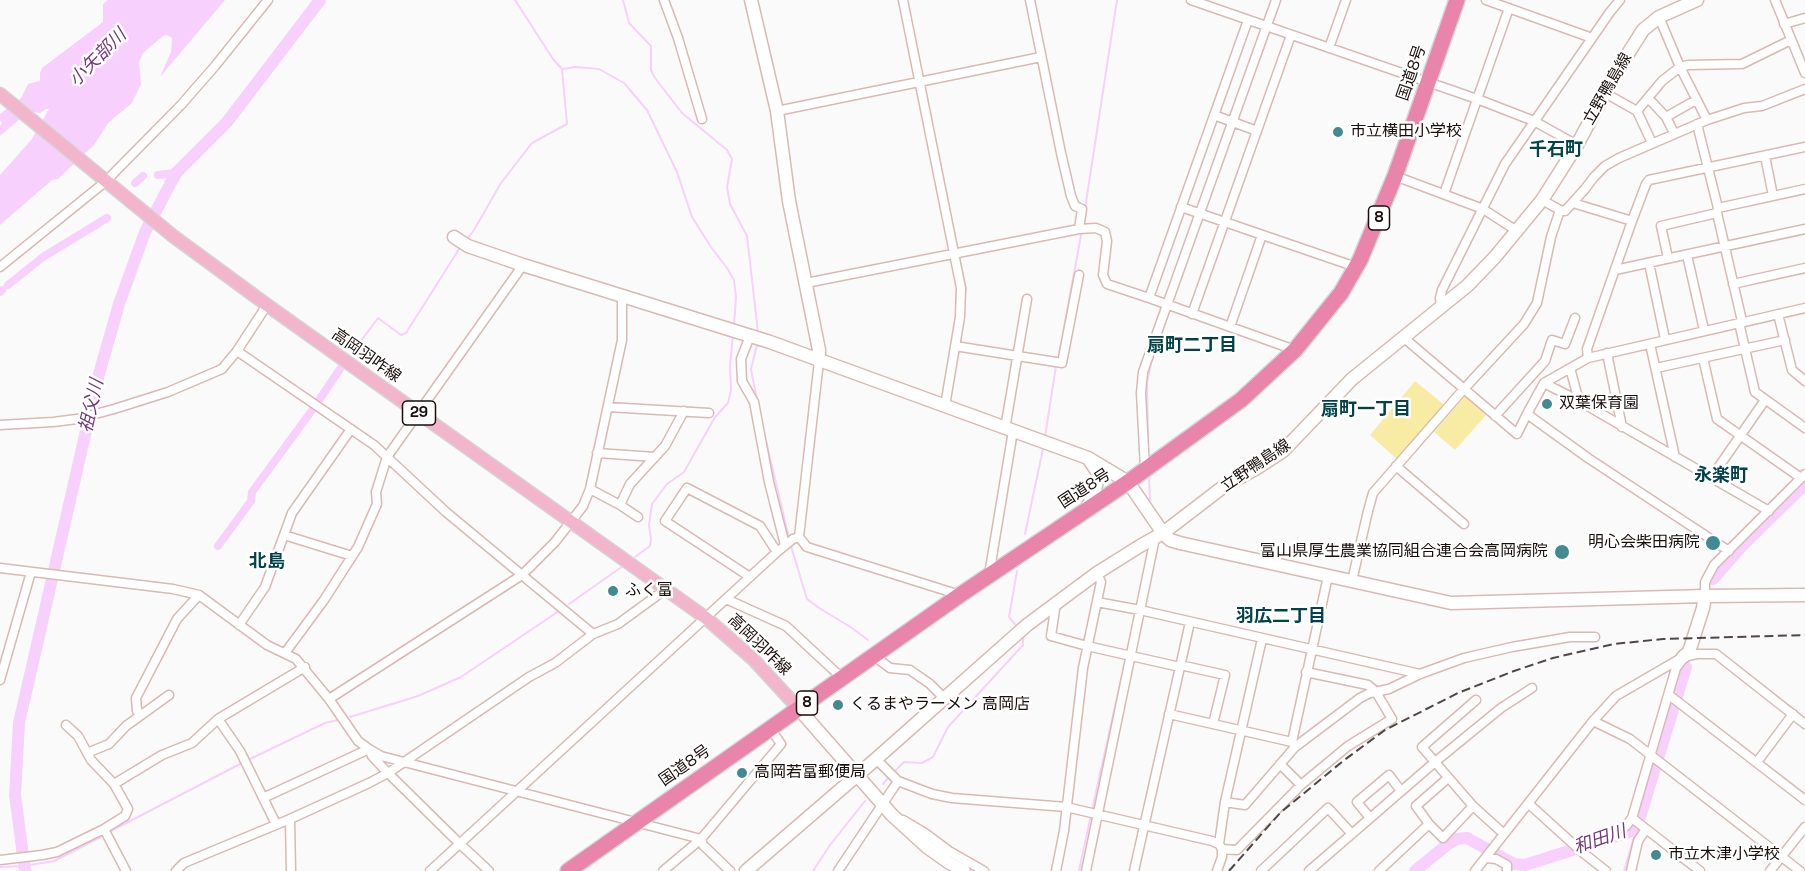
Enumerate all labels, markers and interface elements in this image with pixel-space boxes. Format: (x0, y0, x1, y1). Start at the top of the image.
water label: 小矢部川 (65, 25, 131, 91)
street label: 国道8号 (1393, 42, 1431, 104)
street label: 立野鴨島線 (1580, 50, 1636, 128)
place label: 市立横田小学校 (1350, 122, 1462, 142)
marker: 市立横田小学校 (1331, 125, 1345, 139)
district label: 千石町 (1529, 139, 1583, 161)
road number: 8 (1368, 206, 1390, 230)
street label: 高岡羽咋線 (328, 325, 404, 387)
district label: 扇町二丁目 (1147, 335, 1237, 357)
water label: 祖父川 (75, 377, 109, 435)
place label: 双葉保育園 (1559, 394, 1639, 414)
marker: 双葉保育園 (1540, 397, 1554, 411)
district label: 扇町一丁目 (1321, 399, 1411, 421)
road number: 29 (402, 401, 436, 425)
street label: 立野鴨島線 (1217, 436, 1295, 496)
street label: 国道8号 (1055, 465, 1115, 513)
district label: 永楽町 (1694, 465, 1748, 487)
place label: 明心会柴田病院 (1588, 533, 1700, 553)
marker: 明心会柴田病院 (1704, 534, 1722, 552)
place label: 富山県厚生農業協同組合連合会高岡病院 (1260, 542, 1548, 562)
marker: 富山県厚生農業協同組合連合会高岡病院 (1553, 543, 1571, 561)
district label: 北島 (249, 551, 285, 573)
place label: ふく富 (625, 581, 673, 601)
marker: ふく富 (606, 584, 620, 598)
district label: 羽広二丁目 (1236, 606, 1326, 628)
street label: 高岡羽咋線 (724, 610, 794, 680)
road number: 8 (796, 691, 818, 715)
place label: くるまやラーメン 高岡店 (850, 695, 1030, 715)
marker: くるまやラーメン 高岡店 (831, 698, 845, 712)
street label: 国道8号 (656, 742, 714, 790)
place label: 高岡若富郵便局 (754, 763, 866, 783)
marker: 高岡若富郵便局 (735, 766, 749, 780)
water label: 和田川 (1571, 821, 1629, 859)
place label: 市立木津小学校 (1668, 845, 1780, 865)
marker: 市立木津小学校 (1649, 848, 1663, 862)

